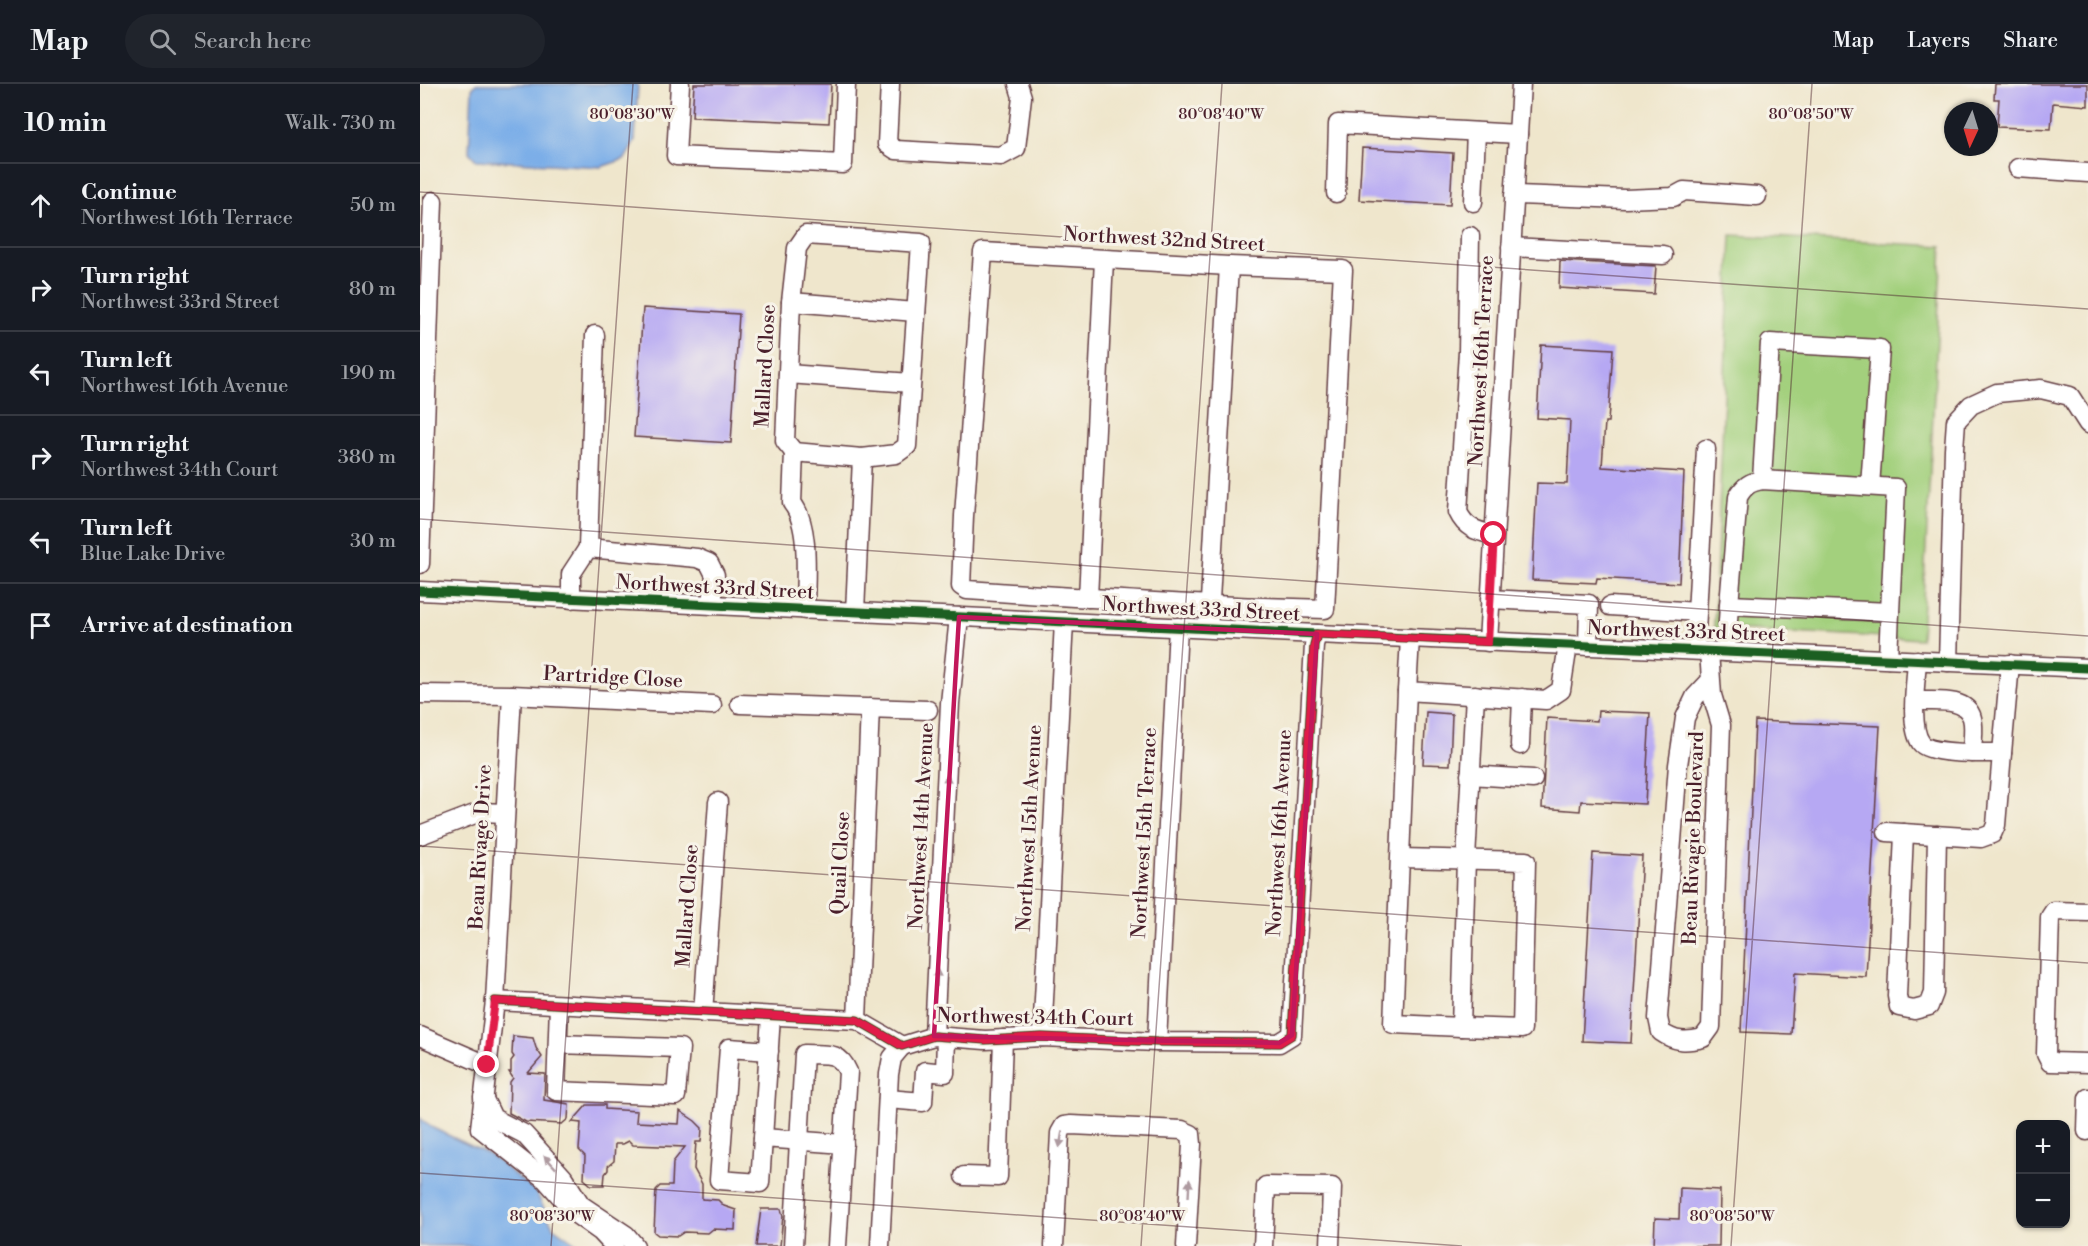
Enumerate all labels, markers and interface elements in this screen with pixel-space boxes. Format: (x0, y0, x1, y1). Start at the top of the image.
search box (125, 14, 545, 68)
text: Map (30, 24, 89, 59)
icon: search (146, 25, 179, 58)
text: Search here (194, 28, 311, 55)
text: Map (1833, 28, 1874, 54)
text: Layers (1907, 28, 1970, 54)
text: Share (2003, 28, 2058, 54)
north arrow (1944, 102, 1998, 156)
text: 80°08'30"W (590, 105, 675, 124)
text: 80°08'40"W (1178, 105, 1264, 124)
text: 80°08'50"W (1769, 105, 1854, 124)
text: 10 min (24, 107, 107, 139)
text: Walk · 730 m (285, 111, 396, 136)
text: Continue (81, 179, 177, 206)
icon: ahead (24, 189, 57, 222)
text: 50 m (350, 193, 396, 218)
text: Northwest 16th Terrace (81, 206, 293, 231)
street label: Northwest 32nd Street (1062, 222, 1266, 258)
street label: Northwest 16th Terrace (1464, 255, 1500, 467)
text: Turn right (81, 263, 189, 290)
icon: right (24, 273, 57, 306)
text: 80 m (349, 277, 396, 302)
text: Northwest 33rd Street (81, 290, 279, 315)
street label: Mallard Close (750, 304, 782, 428)
text: Turn left (81, 347, 172, 374)
icon: left (24, 357, 57, 390)
text: 190 m (341, 361, 396, 386)
text: Northwest 16th Avenue (81, 374, 288, 399)
text: Turn right (81, 431, 189, 458)
icon: right (24, 441, 57, 474)
text: 380 m (338, 445, 396, 470)
text: Northwest 34th Court (81, 458, 278, 483)
text: Turn left (81, 515, 172, 542)
route start (1480, 521, 1506, 547)
icon: left (24, 525, 57, 558)
text: 30 m (350, 529, 396, 554)
text: Blue Lake Drive (81, 542, 225, 567)
street label: Northwest 33rd Street (615, 570, 815, 606)
street label: Northwest 33rd Street (1101, 592, 1301, 628)
icon: arrive (24, 609, 57, 642)
text: Arrive at destination (81, 612, 293, 639)
street label: Northwest 33rd Street (1586, 616, 1786, 648)
street label: Partridge Close (542, 662, 684, 694)
street label: Northwest 14th Avenue (904, 722, 940, 930)
street label: Northwest 15th Avenue (1012, 724, 1048, 932)
street label: Northwest 15th Terrace (1127, 727, 1163, 939)
street label: Northwest 16th Avenue (1262, 729, 1298, 937)
street label: Beau Rivagie Boulevard (1678, 730, 1710, 946)
street label: Beau Rivage Drive (464, 764, 498, 931)
one-way arrow (942, 774, 951, 793)
street label: Quail Close (826, 811, 856, 915)
street label: Mallard Close (671, 844, 705, 968)
one-way arrow (933, 968, 942, 987)
street label: Northwest 34th Court (936, 1004, 1134, 1032)
route end (473, 1051, 499, 1077)
map controls (2016, 1120, 2070, 1228)
button: + (2016, 1120, 2070, 1174)
one-way arrow (1056, 1130, 1065, 1149)
one-way arrow (543, 1156, 557, 1170)
button: − (2016, 1174, 2070, 1228)
one-way arrow (1185, 1178, 1194, 1197)
text: 80°08'30"W (510, 1207, 595, 1226)
text: 80°08'40"W (1099, 1207, 1185, 1226)
text: 80°08'50"W (1690, 1207, 1775, 1226)

